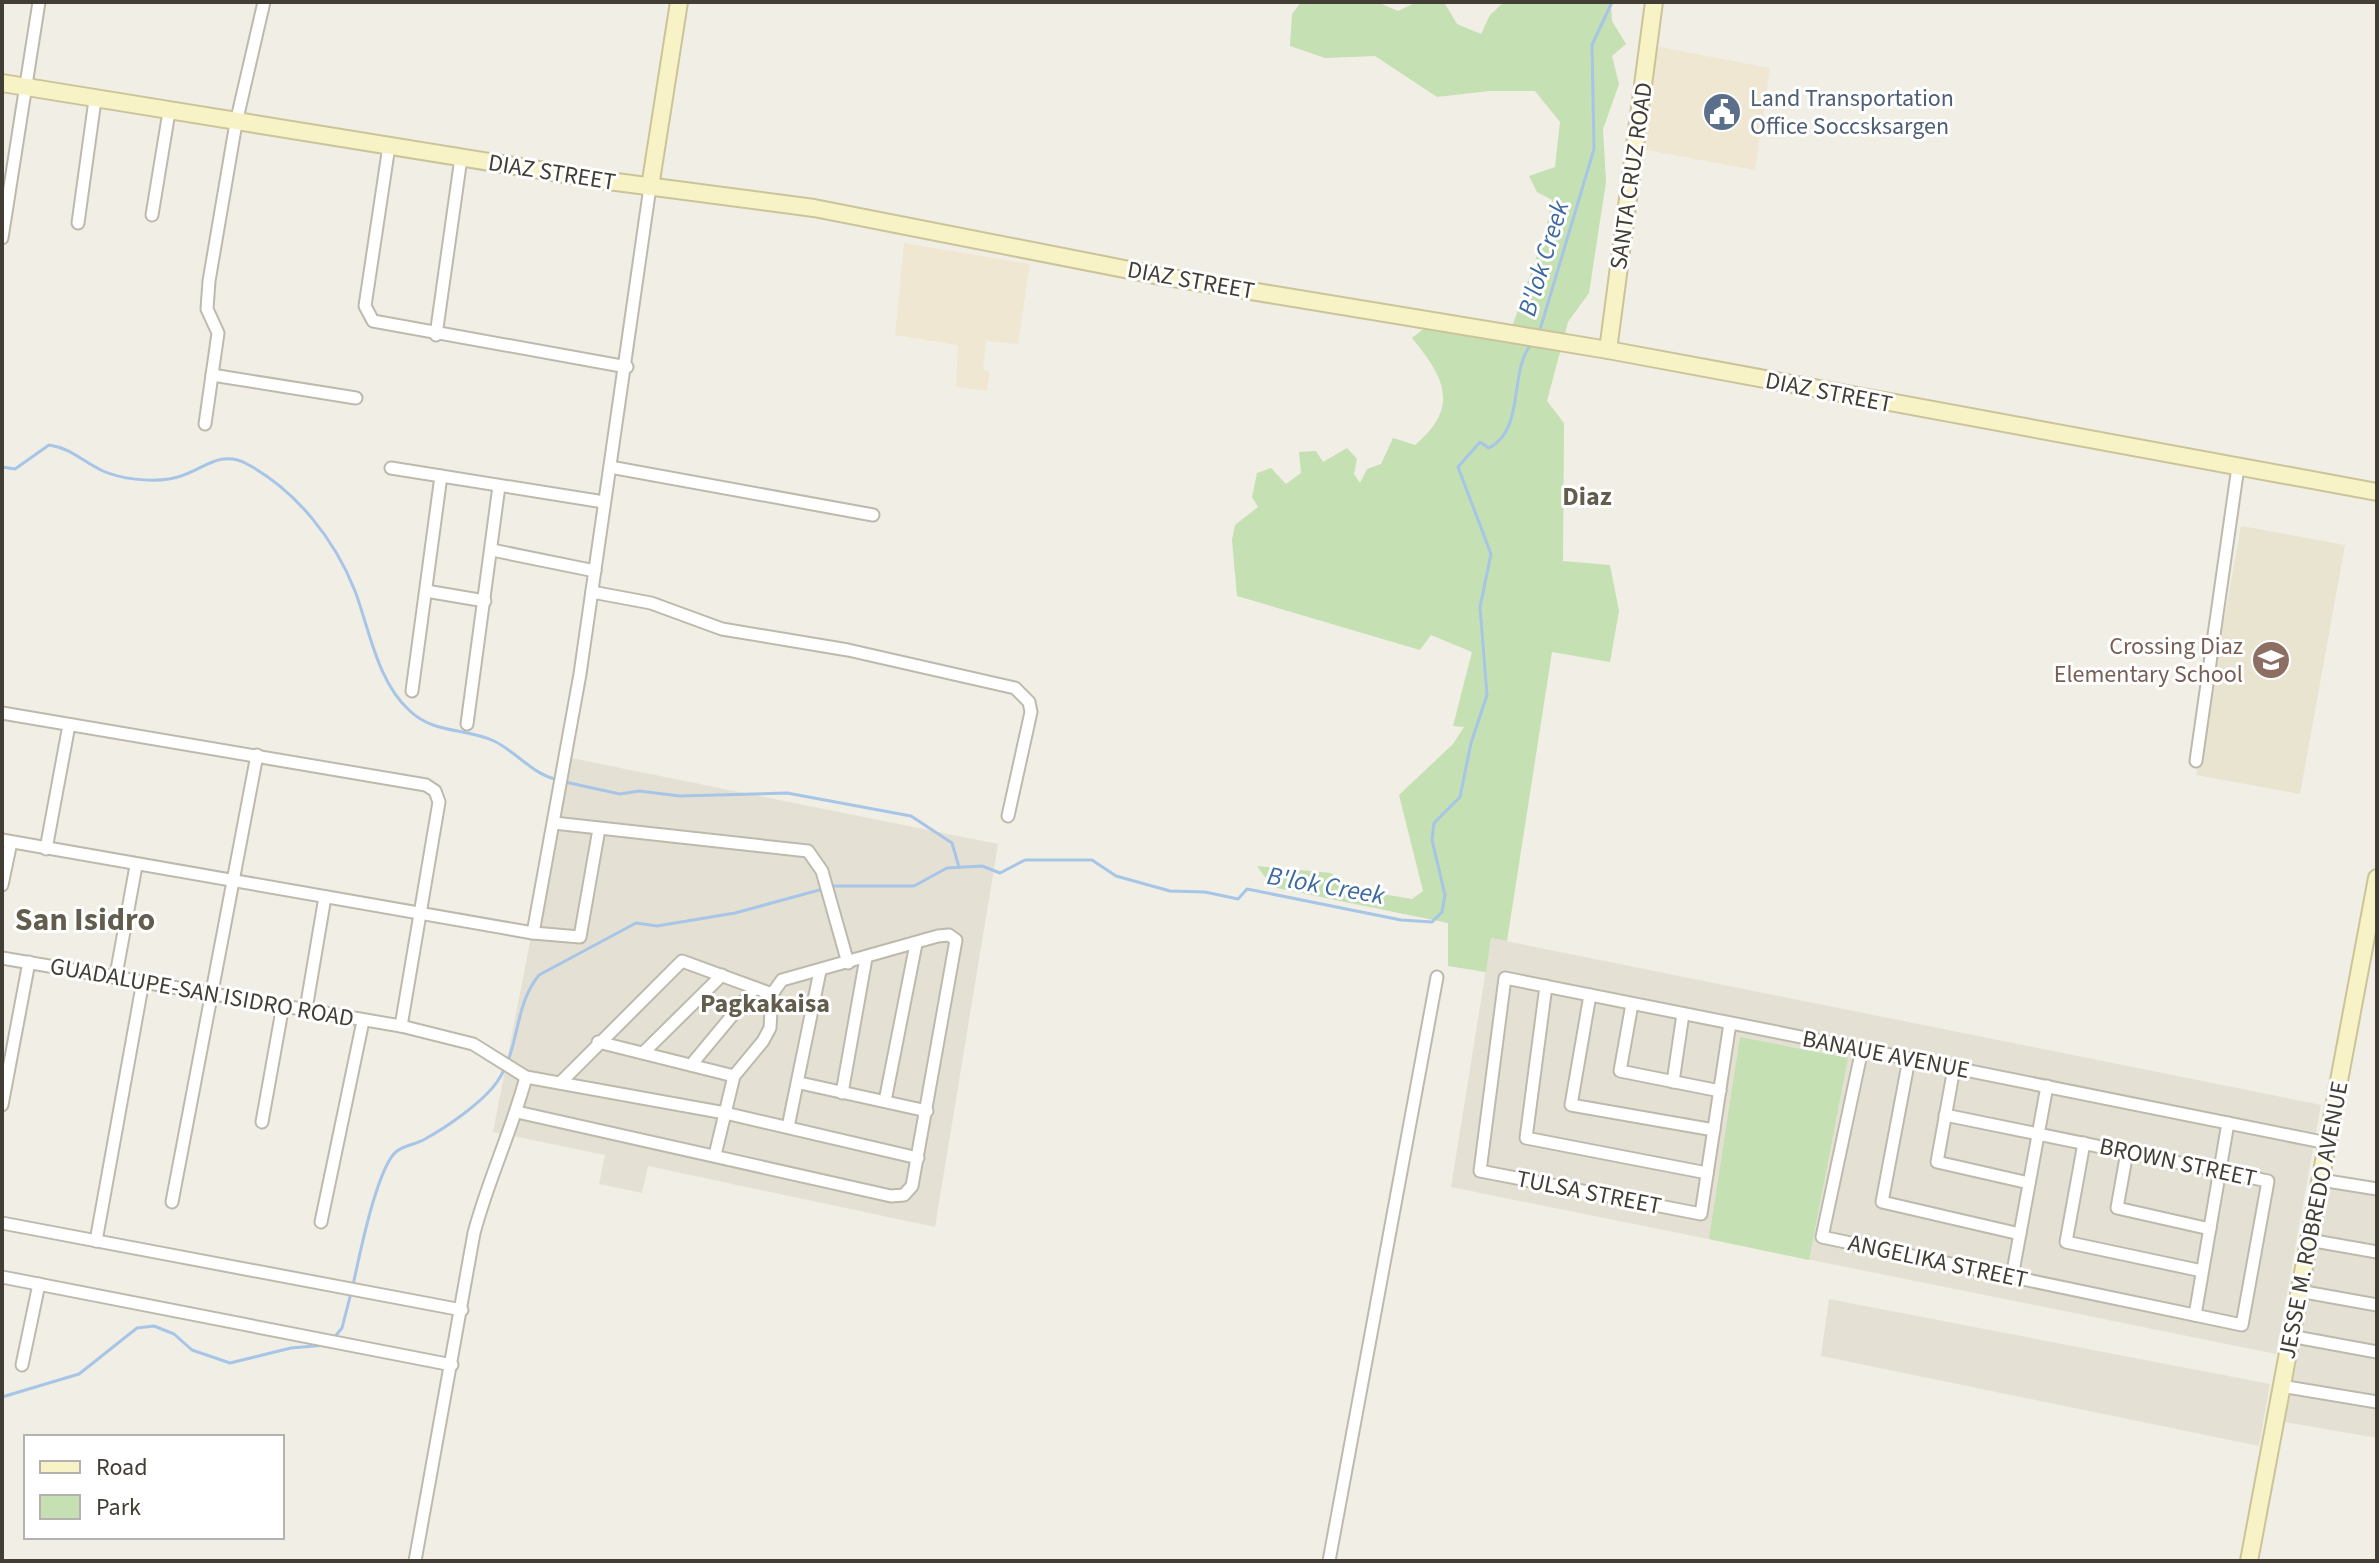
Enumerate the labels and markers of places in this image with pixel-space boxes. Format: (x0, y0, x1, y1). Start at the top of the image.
place label: Land Transportation Office Soccsksargen (1750, 81, 1954, 144)
public building icon: Land Transportation Office Soccsksargen (1701, 91, 1743, 133)
place label: Crossing Diaz Elementary School (2054, 629, 2243, 692)
school or university icon: Crossing Diaz Elementary School (2250, 639, 2292, 681)

